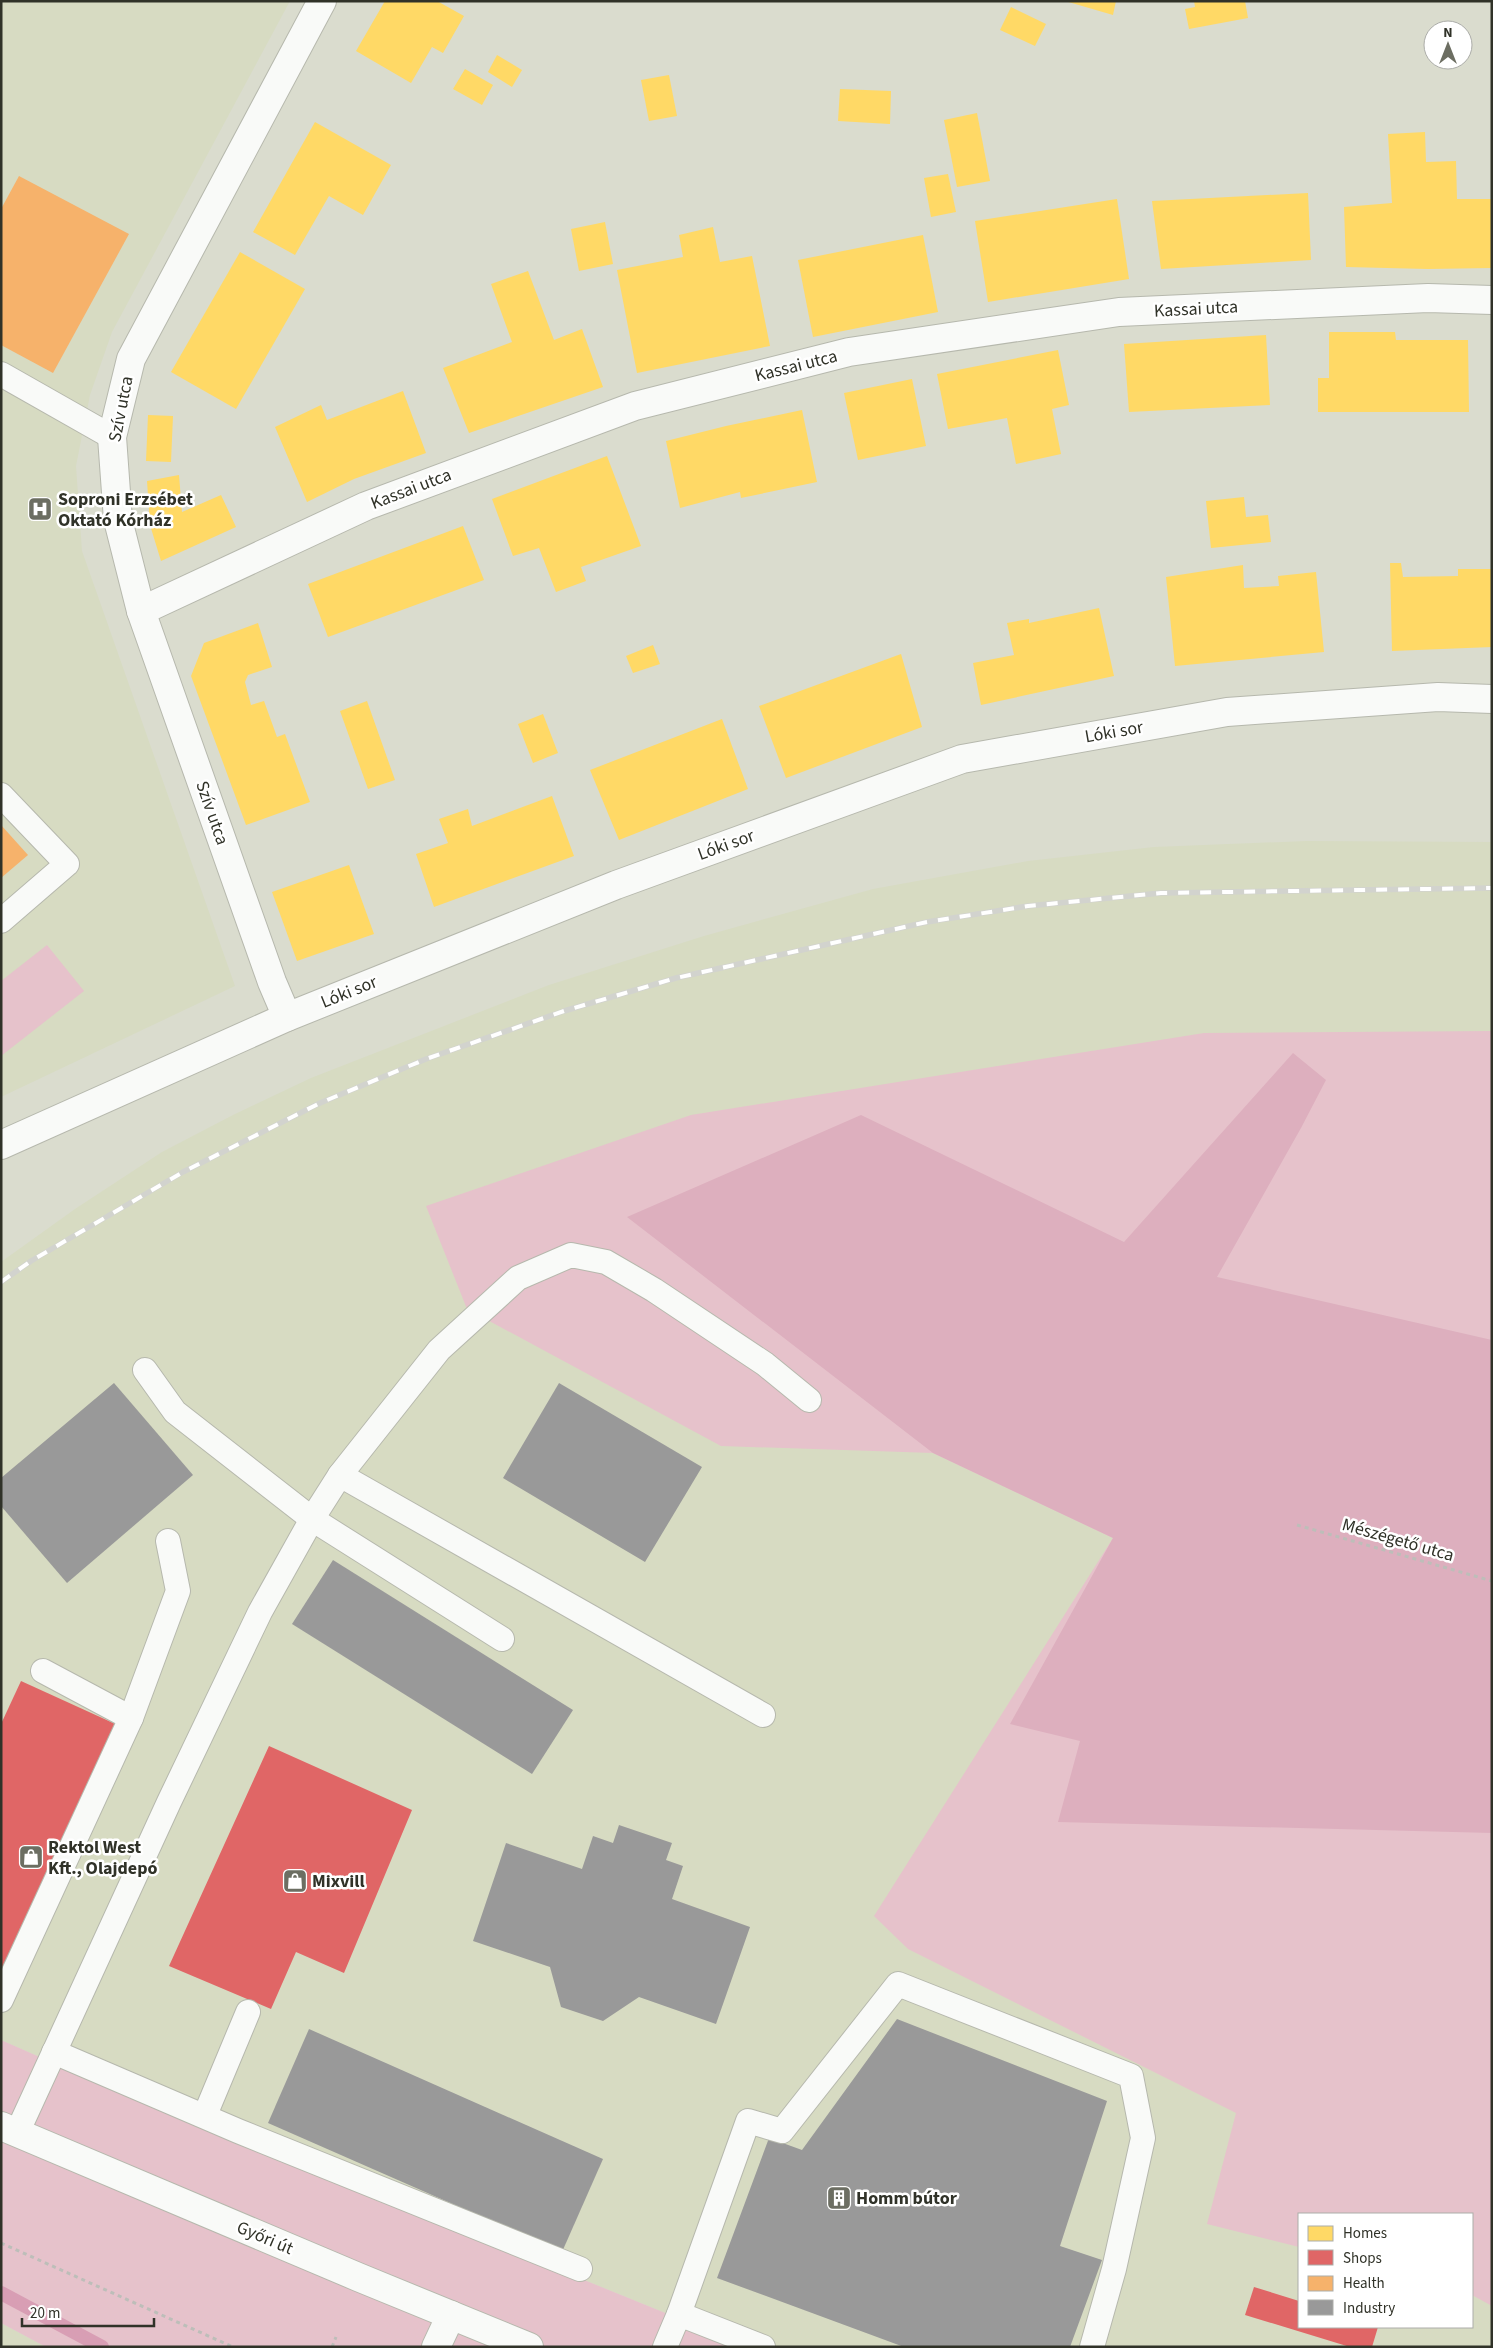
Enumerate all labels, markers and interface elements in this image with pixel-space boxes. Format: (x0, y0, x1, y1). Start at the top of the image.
north arrow (1423, 20, 1473, 70)
text: N (1443, 23, 1453, 43)
street label: Kassai utca (1153, 294, 1239, 324)
street label: Kassai utca (752, 344, 840, 388)
street label: Szív utca (102, 374, 140, 444)
street label: Kassai utca (367, 462, 455, 516)
place label: Soproni Erzsébet Oktató Kórház (58, 487, 193, 533)
hospital icon: Soproni Erzsébet Oktató Kórház (27, 496, 53, 522)
street label: Lóki sor (1083, 714, 1146, 749)
street label: Szív utca (189, 778, 235, 848)
street label: Lóki sor (694, 823, 759, 867)
street label: Lóki sor (317, 969, 382, 1015)
street label: Mészégető utca (1339, 1512, 1457, 1568)
place label: Rektol West Kft., Olajdepó (48, 1835, 158, 1881)
shop icon: Rektol West Kft., Olajdepó (18, 1844, 44, 1870)
shop icon: Mixvill (282, 1868, 308, 1894)
place label: Mixvill (312, 1869, 365, 1894)
building icon: Homm bútor (826, 2185, 852, 2211)
place label: Homm bútor (856, 2186, 958, 2211)
legend (1298, 2213, 1473, 2328)
street label: Győri út (233, 2215, 297, 2261)
text: Homes (1343, 2223, 1387, 2244)
text: Shops (1343, 2248, 1382, 2269)
text: Health (1343, 2273, 1385, 2294)
scale bar (22, 2296, 155, 2328)
text: Industry (1343, 2298, 1395, 2319)
text: 20 m (30, 2303, 60, 2324)

